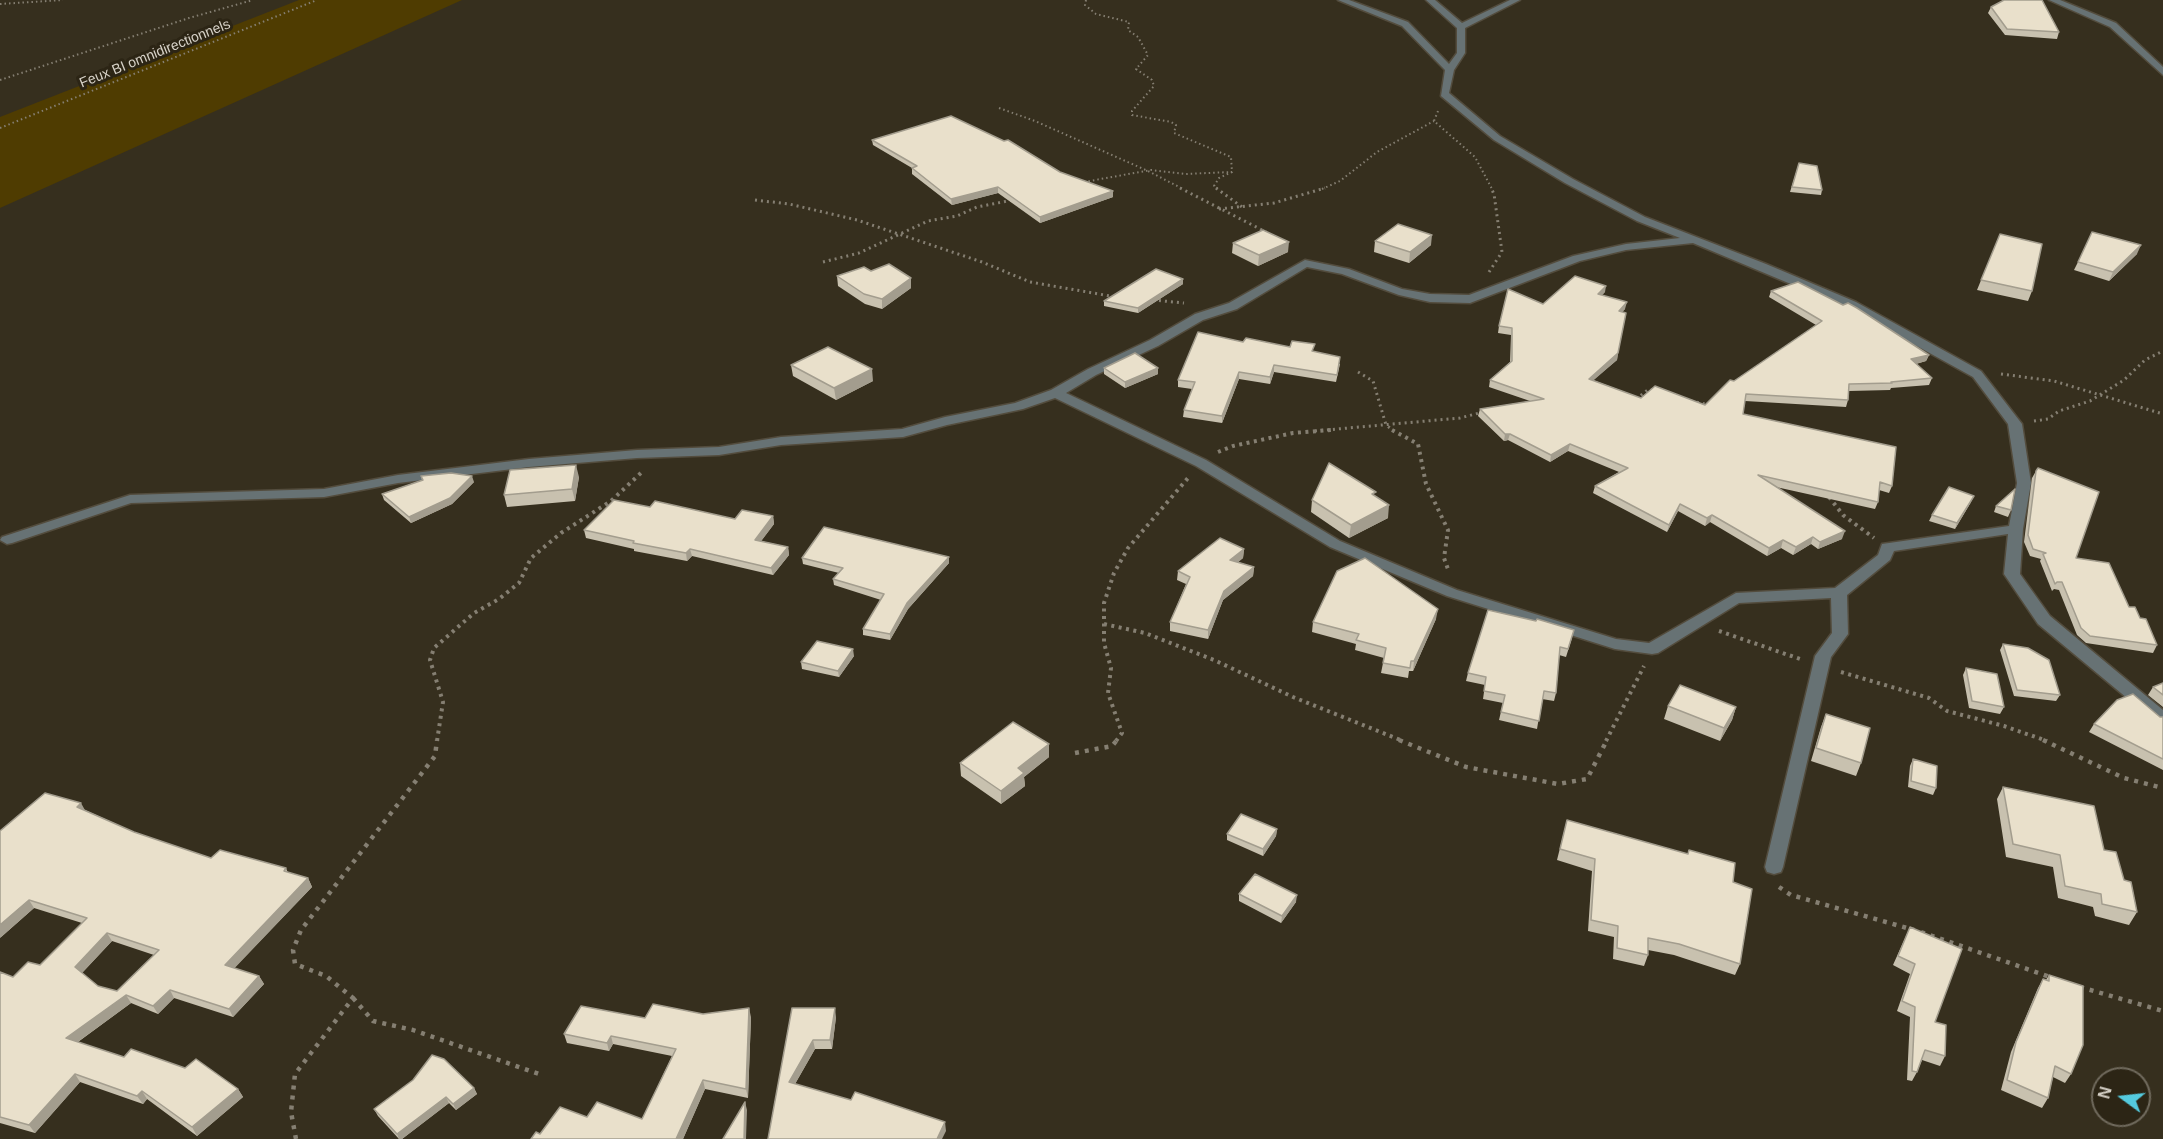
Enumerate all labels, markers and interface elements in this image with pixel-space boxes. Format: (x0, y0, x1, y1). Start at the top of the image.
street label: Feux BI omnidirectionnels (77, 16, 233, 92)
north arrow (2091, 1067, 2151, 1127)
text: N (2095, 1085, 2115, 1101)

